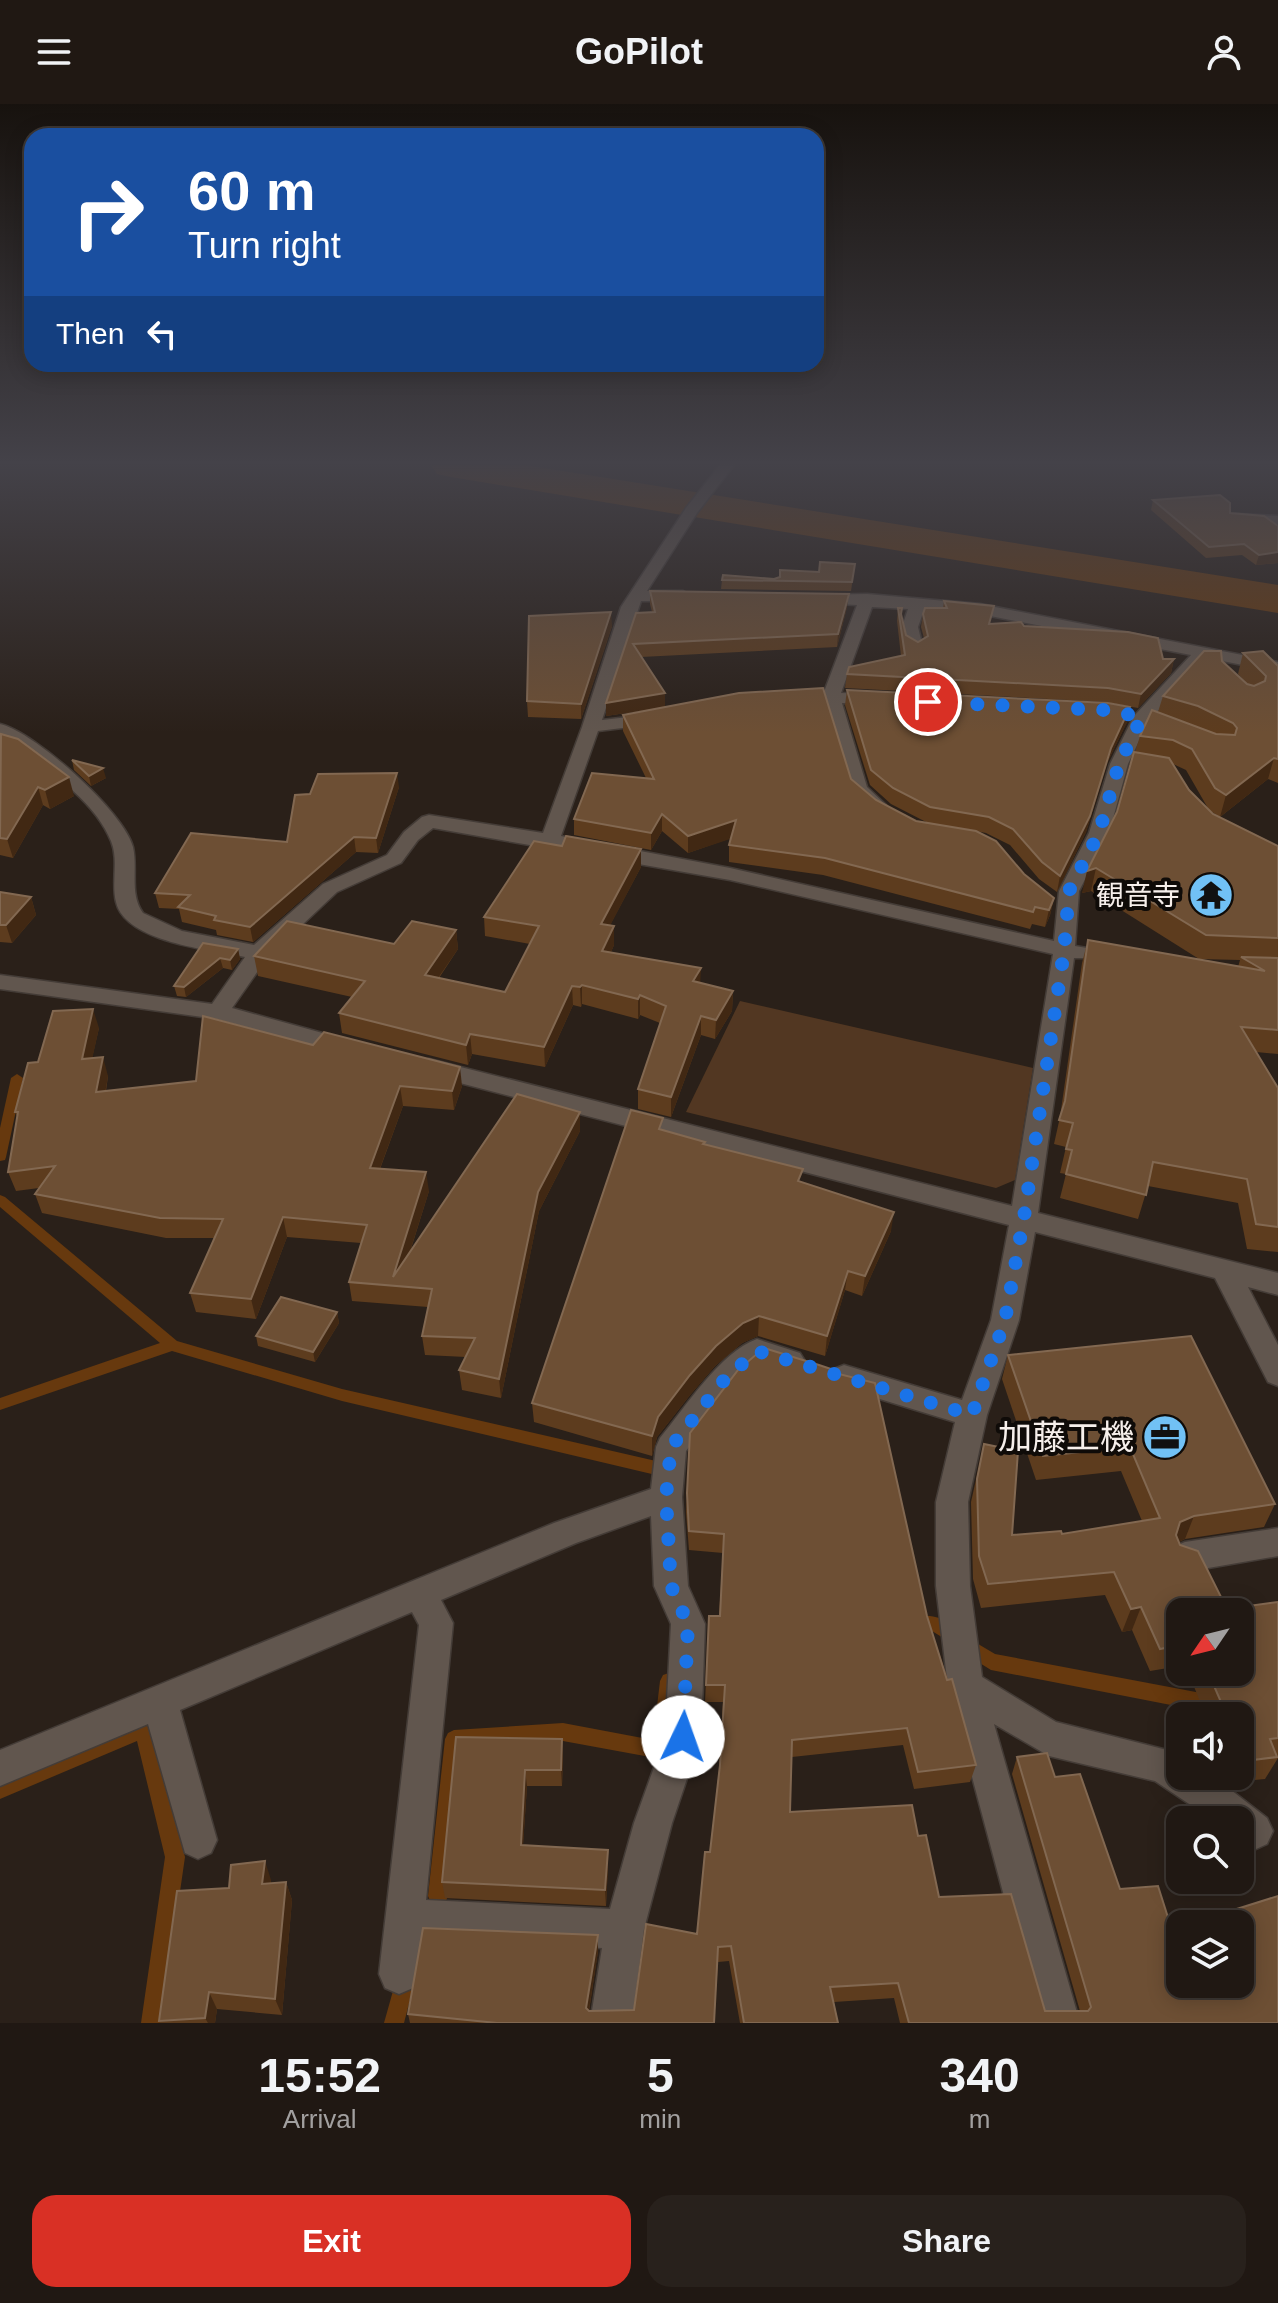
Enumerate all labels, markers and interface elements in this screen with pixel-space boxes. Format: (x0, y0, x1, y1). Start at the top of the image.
icon: menu (32, 30, 76, 74)
icon: person (1202, 30, 1246, 74)
text: GoPilot (575, 31, 703, 72)
text: 60 m (188, 159, 316, 222)
icon: right (56, 160, 160, 264)
text: Turn right (188, 225, 341, 266)
icon: left (140, 312, 184, 356)
text: Then (56, 317, 124, 350)
pin (894, 668, 962, 736)
icon: arrive (906, 680, 950, 724)
temple icon: 観音寺 (1187, 871, 1235, 919)
place label: 観音寺 (1096, 880, 1180, 911)
office icon: 加藤工機 (1141, 1413, 1189, 1461)
place label: 加藤工機 (998, 1418, 1134, 1456)
north arrow (1166, 1598, 1254, 1686)
map controls (1166, 1598, 1254, 1998)
position arrow (641, 1695, 725, 1779)
button: sound (1166, 1702, 1254, 1790)
button: search (1166, 1806, 1254, 1894)
button: layers (1166, 1910, 1254, 1998)
text: 15:52 (258, 2049, 381, 2102)
text: 5 (647, 2049, 674, 2102)
text: 340 (940, 2049, 1020, 2102)
text: Arrival (283, 2104, 357, 2134)
text: min (639, 2104, 681, 2134)
text: m (969, 2104, 990, 2134)
button: Exit (32, 2195, 631, 2287)
button: Share (647, 2195, 1246, 2287)

